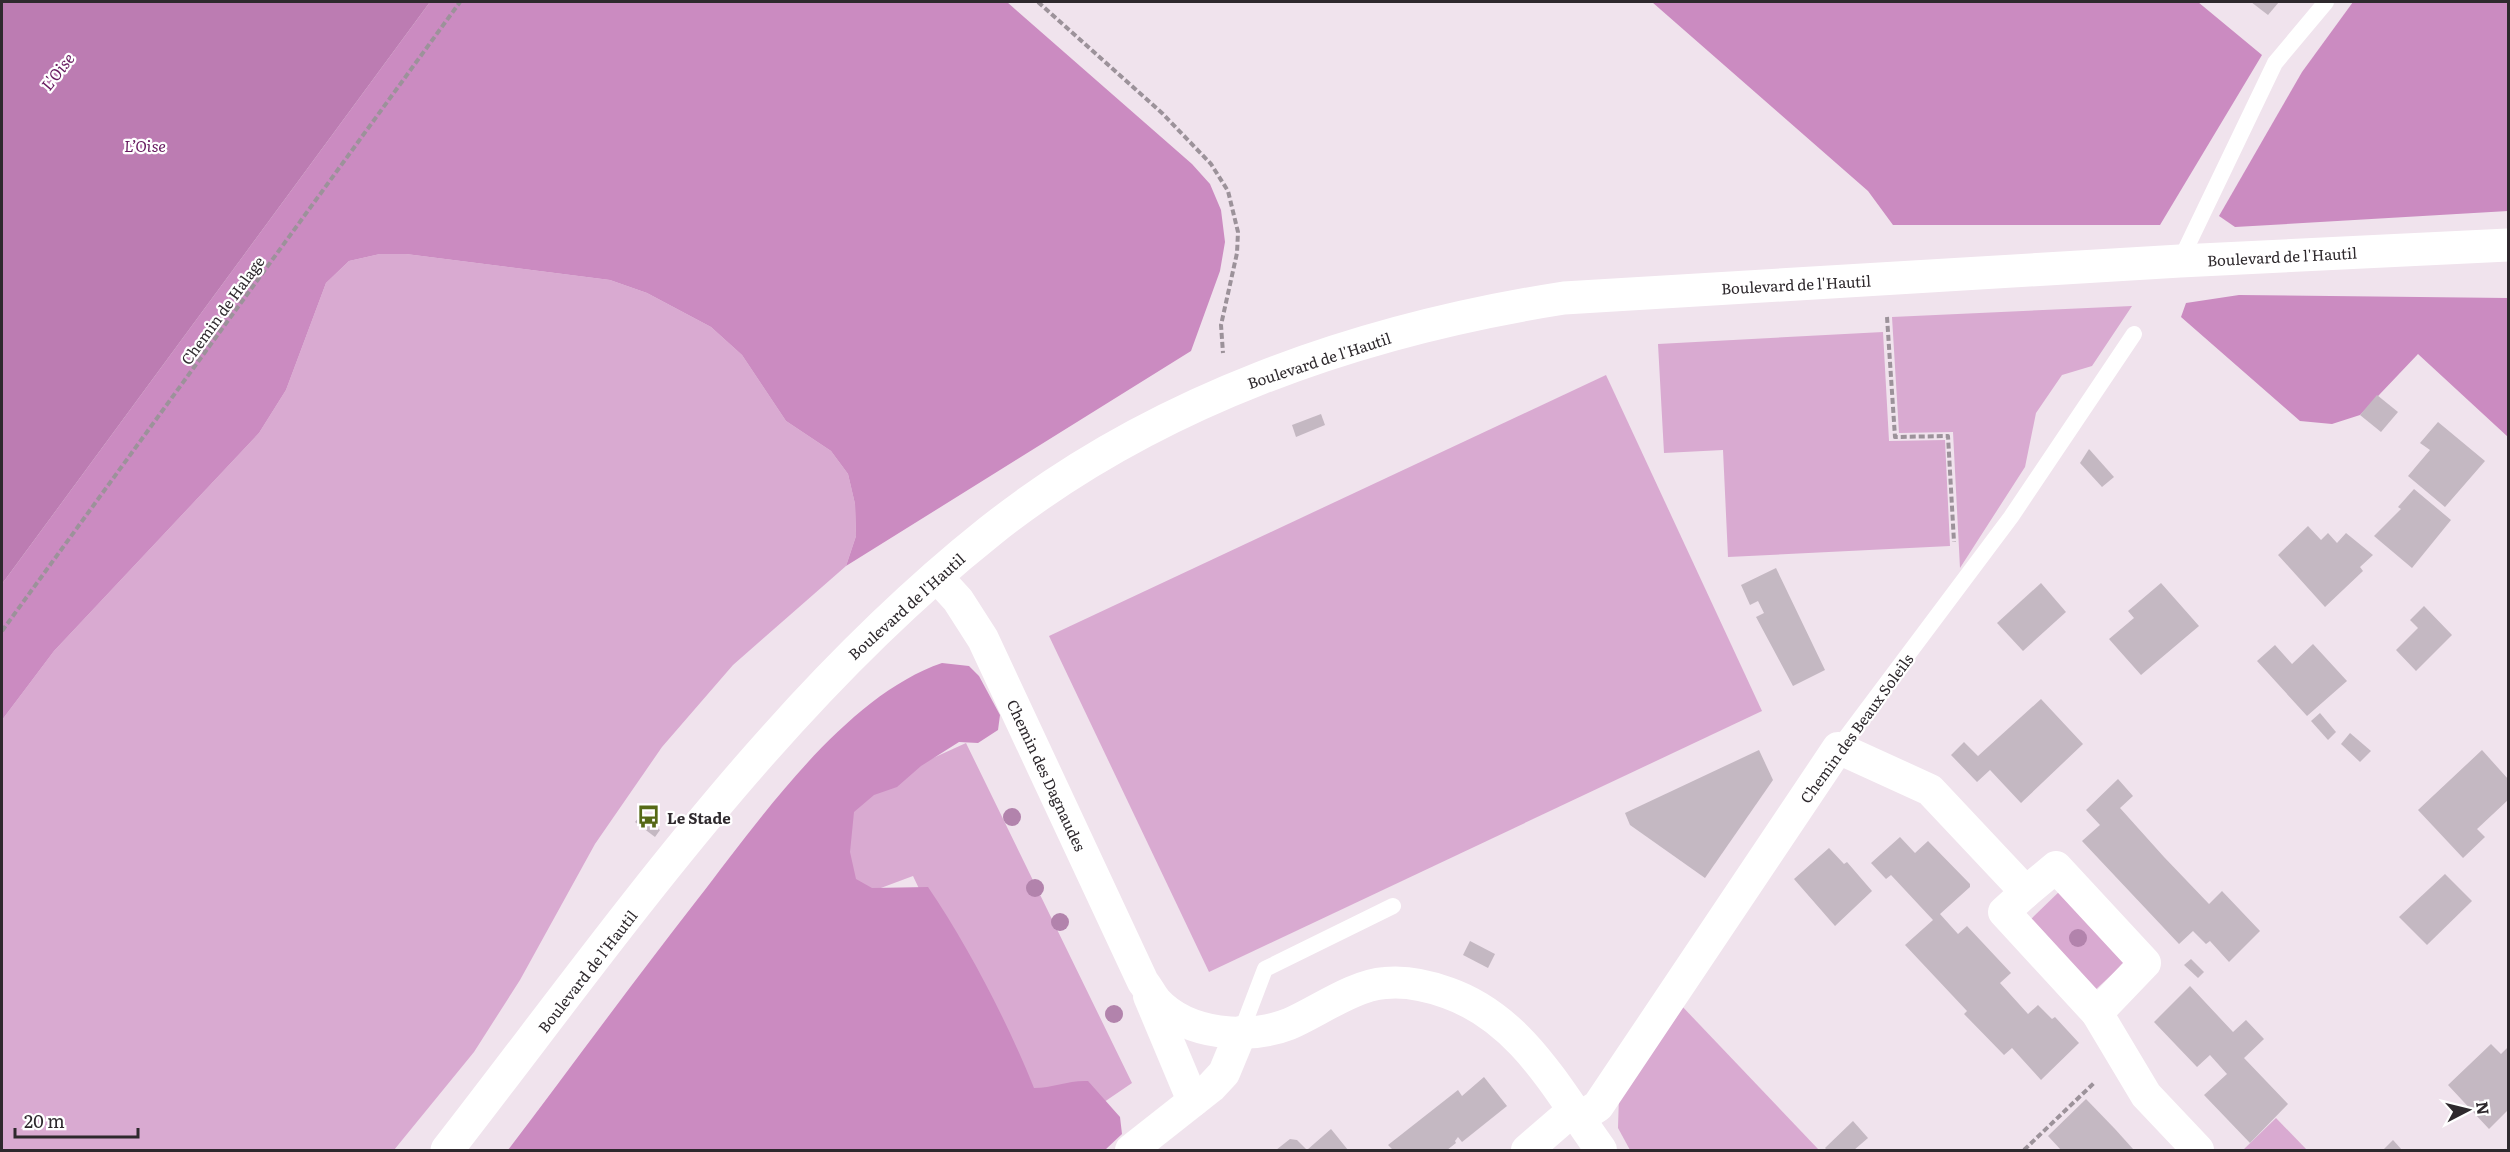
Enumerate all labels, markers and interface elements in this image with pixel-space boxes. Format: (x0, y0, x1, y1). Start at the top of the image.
water label: L'Oise (35, 47, 79, 95)
water label: L’Oise (124, 133, 166, 157)
street label: Boulevard de l'Hautil (2206, 241, 2358, 271)
street label: Chemin de Halage (175, 251, 270, 369)
street label: Boulevard de l'Hautil (1720, 269, 1872, 299)
street label: Boulevard de l'Hautil (1244, 326, 1394, 394)
street label: Boulevard de l'Hautil (843, 547, 969, 665)
street label: Chemin des Beaux Soleils (1794, 648, 1918, 808)
street label: Chemin des Dagnaudes (1002, 695, 1092, 855)
bus stop icon: Le Stade (636, 804, 662, 830)
place label: Le Stade (667, 806, 731, 829)
street label: Boulevard de l'Hautil (532, 905, 642, 1037)
north arrow (2438, 1080, 2498, 1140)
text: N (2471, 1100, 2497, 1116)
scale bar (15, 1101, 138, 1139)
text: 20 m (24, 1107, 65, 1134)

